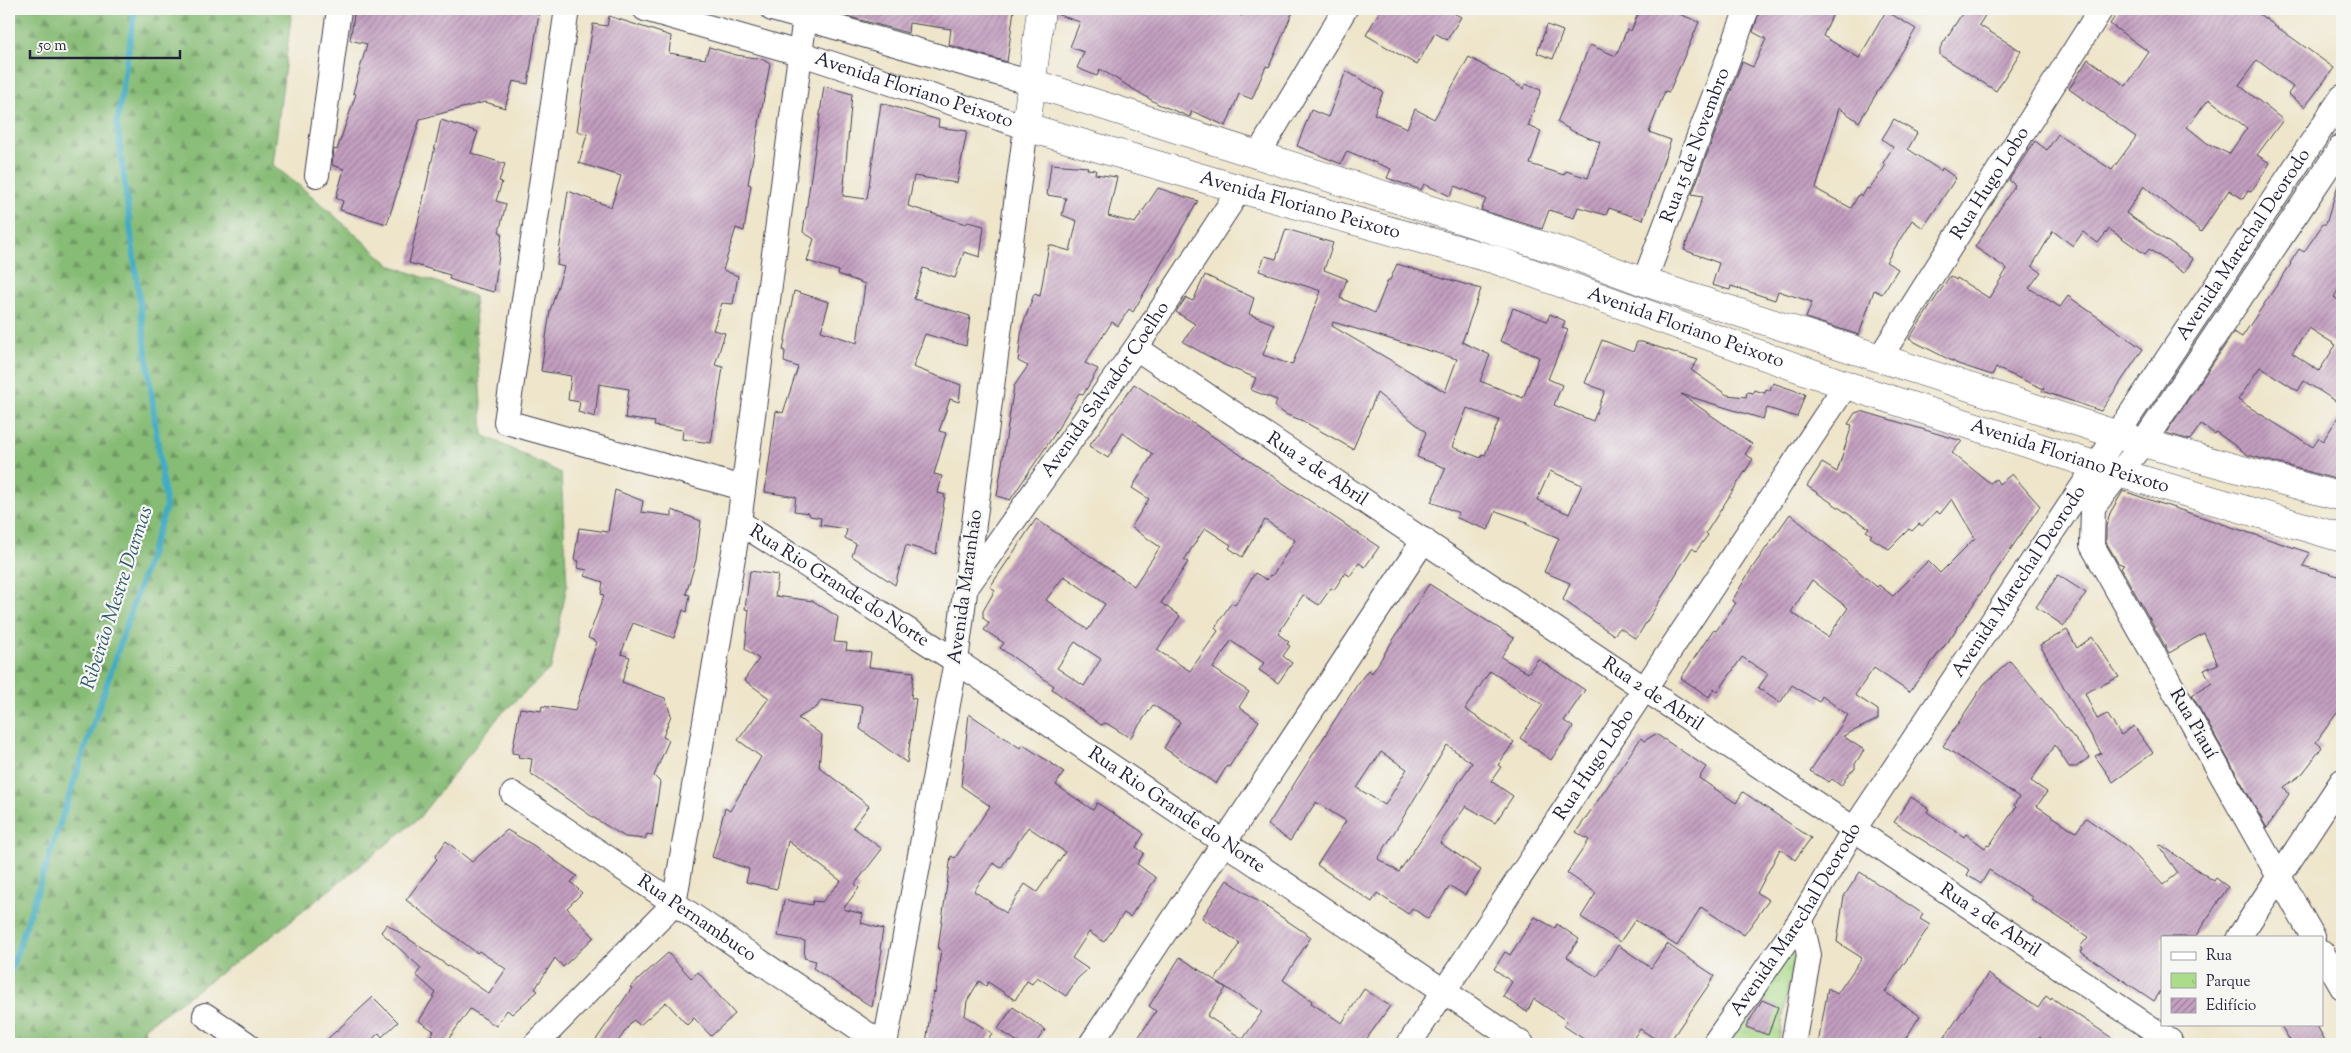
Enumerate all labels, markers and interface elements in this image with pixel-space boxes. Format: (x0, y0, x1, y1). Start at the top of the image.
scale bar (30, 28, 180, 60)
text: 50 m (37, 36, 67, 57)
street label: Avenida Floriano Peixoto (811, 46, 1017, 135)
street label: Rua 15 de Novembro (1654, 64, 1737, 227)
street label: Rua Hugo Lobo (1944, 122, 2036, 245)
street label: Avenida Marechal Deorodo (2170, 143, 2317, 346)
street label: Avenida Floriano Peixoto (1196, 165, 1403, 246)
street label: Avenida Floriano Peixoto (1584, 280, 1788, 375)
street label: Avenida Salvador Coelho (1035, 296, 1176, 483)
street label: Avenida Floriano Peixoto (1967, 412, 2172, 500)
street label: Rua 2 de Abril (1261, 426, 1373, 513)
street label: Avenida Marechal Deorodo (1945, 480, 2093, 683)
water label: Ribeirão Mestre Darmas (75, 502, 161, 693)
street label: Avenida Maranhão (942, 508, 990, 666)
street label: Rua Rio Grande do Norte (744, 518, 935, 654)
street label: Rua 2 de Abril (1597, 651, 1709, 738)
street label: Rua Piauí (2162, 684, 2224, 764)
street label: Rua Hugo Lobo (1547, 704, 1641, 826)
street label: Rua Rio Grande do Norte (1082, 740, 1271, 880)
street label: Avenida Marechal Deorodo (1724, 818, 1868, 1022)
street label: Rua Pernambuco (632, 868, 762, 969)
street label: Rua 2 de Abril (1934, 877, 2046, 964)
legend (2161, 936, 2324, 1026)
text: Rua (2206, 946, 2232, 967)
text: Parque (2206, 972, 2250, 993)
text: Edifício (2206, 996, 2256, 1017)

